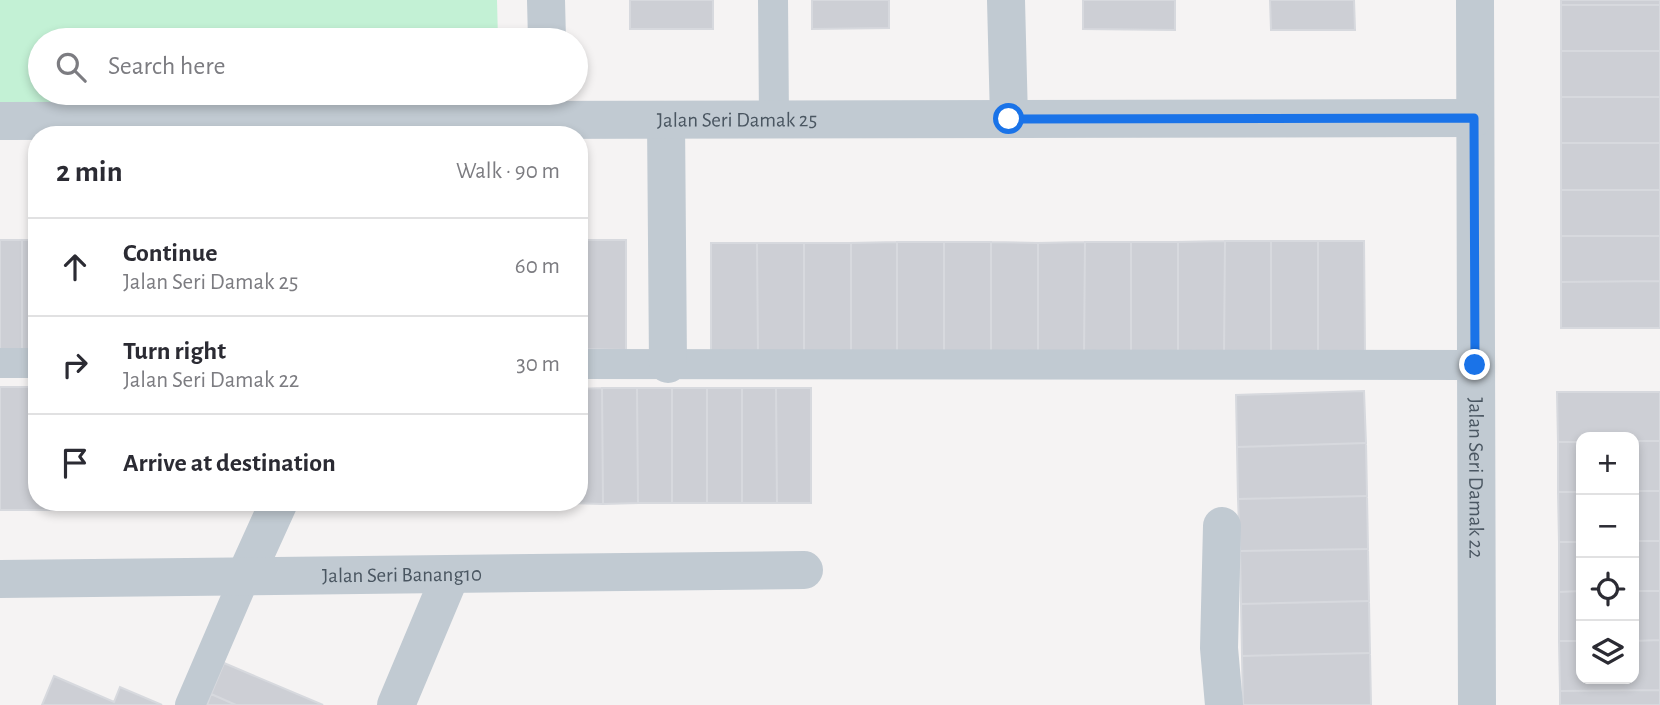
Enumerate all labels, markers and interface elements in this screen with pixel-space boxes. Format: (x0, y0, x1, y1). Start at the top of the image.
search box (28, 28, 588, 105)
icon: search (52, 48, 90, 86)
text: Search here (108, 53, 226, 79)
route start (993, 103, 1024, 134)
street label: Jalan Seri Damak 25 (657, 109, 817, 131)
text: 2 min (56, 157, 123, 187)
text: Walk · 90 m (456, 160, 560, 183)
text: Continue (123, 240, 218, 266)
icon: ahead (56, 248, 94, 286)
text: 60 m (515, 255, 560, 278)
text: Jalan Seri Damak 25 (123, 271, 298, 294)
text: Turn right (123, 338, 226, 364)
icon: right (56, 346, 94, 384)
route end (1459, 349, 1490, 380)
text: 30 m (516, 353, 560, 376)
text: Jalan Seri Damak 22 (123, 369, 299, 392)
street label: Jalan Seri Damak 22 (1465, 397, 1487, 559)
map controls (1576, 432, 1639, 684)
button: + (1576, 432, 1639, 495)
icon: arrive (56, 444, 94, 482)
text: Arrive at destination (123, 450, 336, 476)
button: − (1576, 495, 1639, 558)
button: locate (1576, 558, 1639, 621)
street label: Jalan Seri Banang10 (322, 564, 482, 586)
button: layers (1576, 621, 1639, 684)

